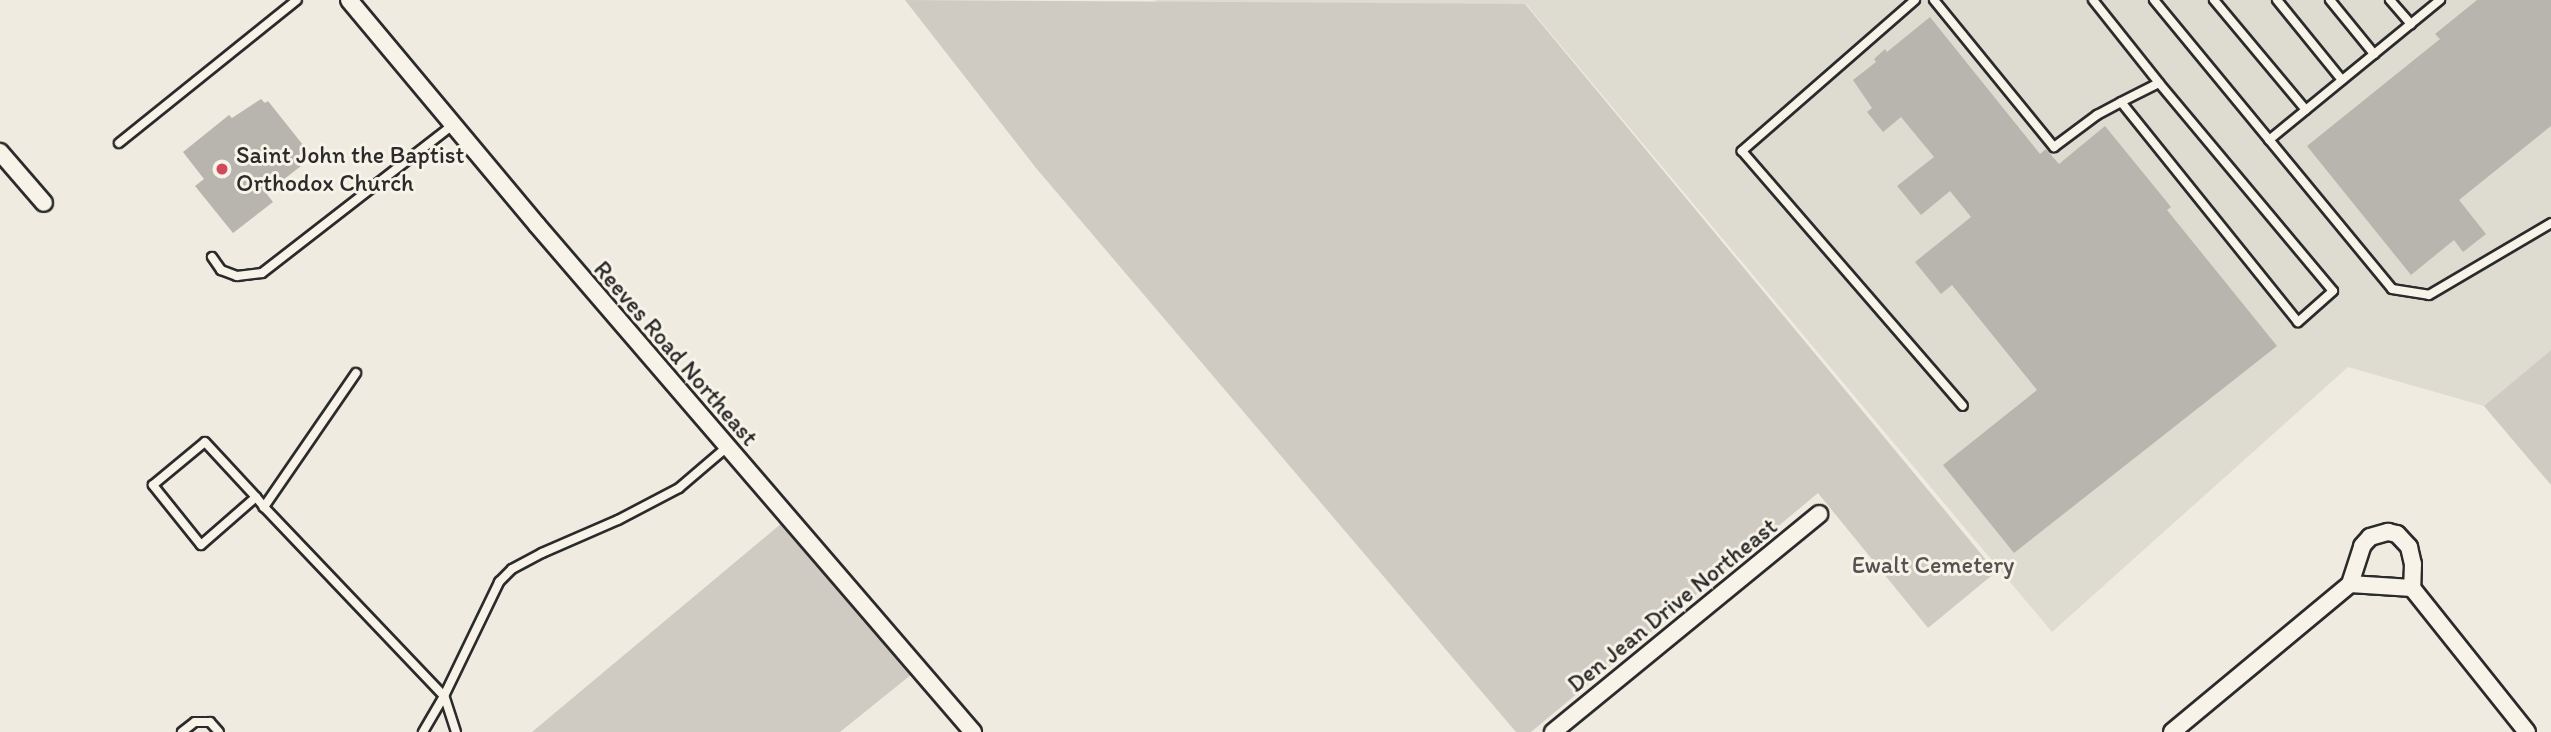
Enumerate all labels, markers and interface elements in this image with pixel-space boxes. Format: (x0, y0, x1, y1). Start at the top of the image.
place label: Saint John the Baptist Orthodox Church (236, 141, 465, 197)
marker: Saint John the Baptist Orthodox Church (214, 161, 230, 177)
street label: Reeves Road Northeast (588, 254, 764, 452)
street label: Den Jean Drive Northeast (1561, 511, 1783, 699)
park label: Ewalt Cemetery (1852, 551, 2014, 579)

